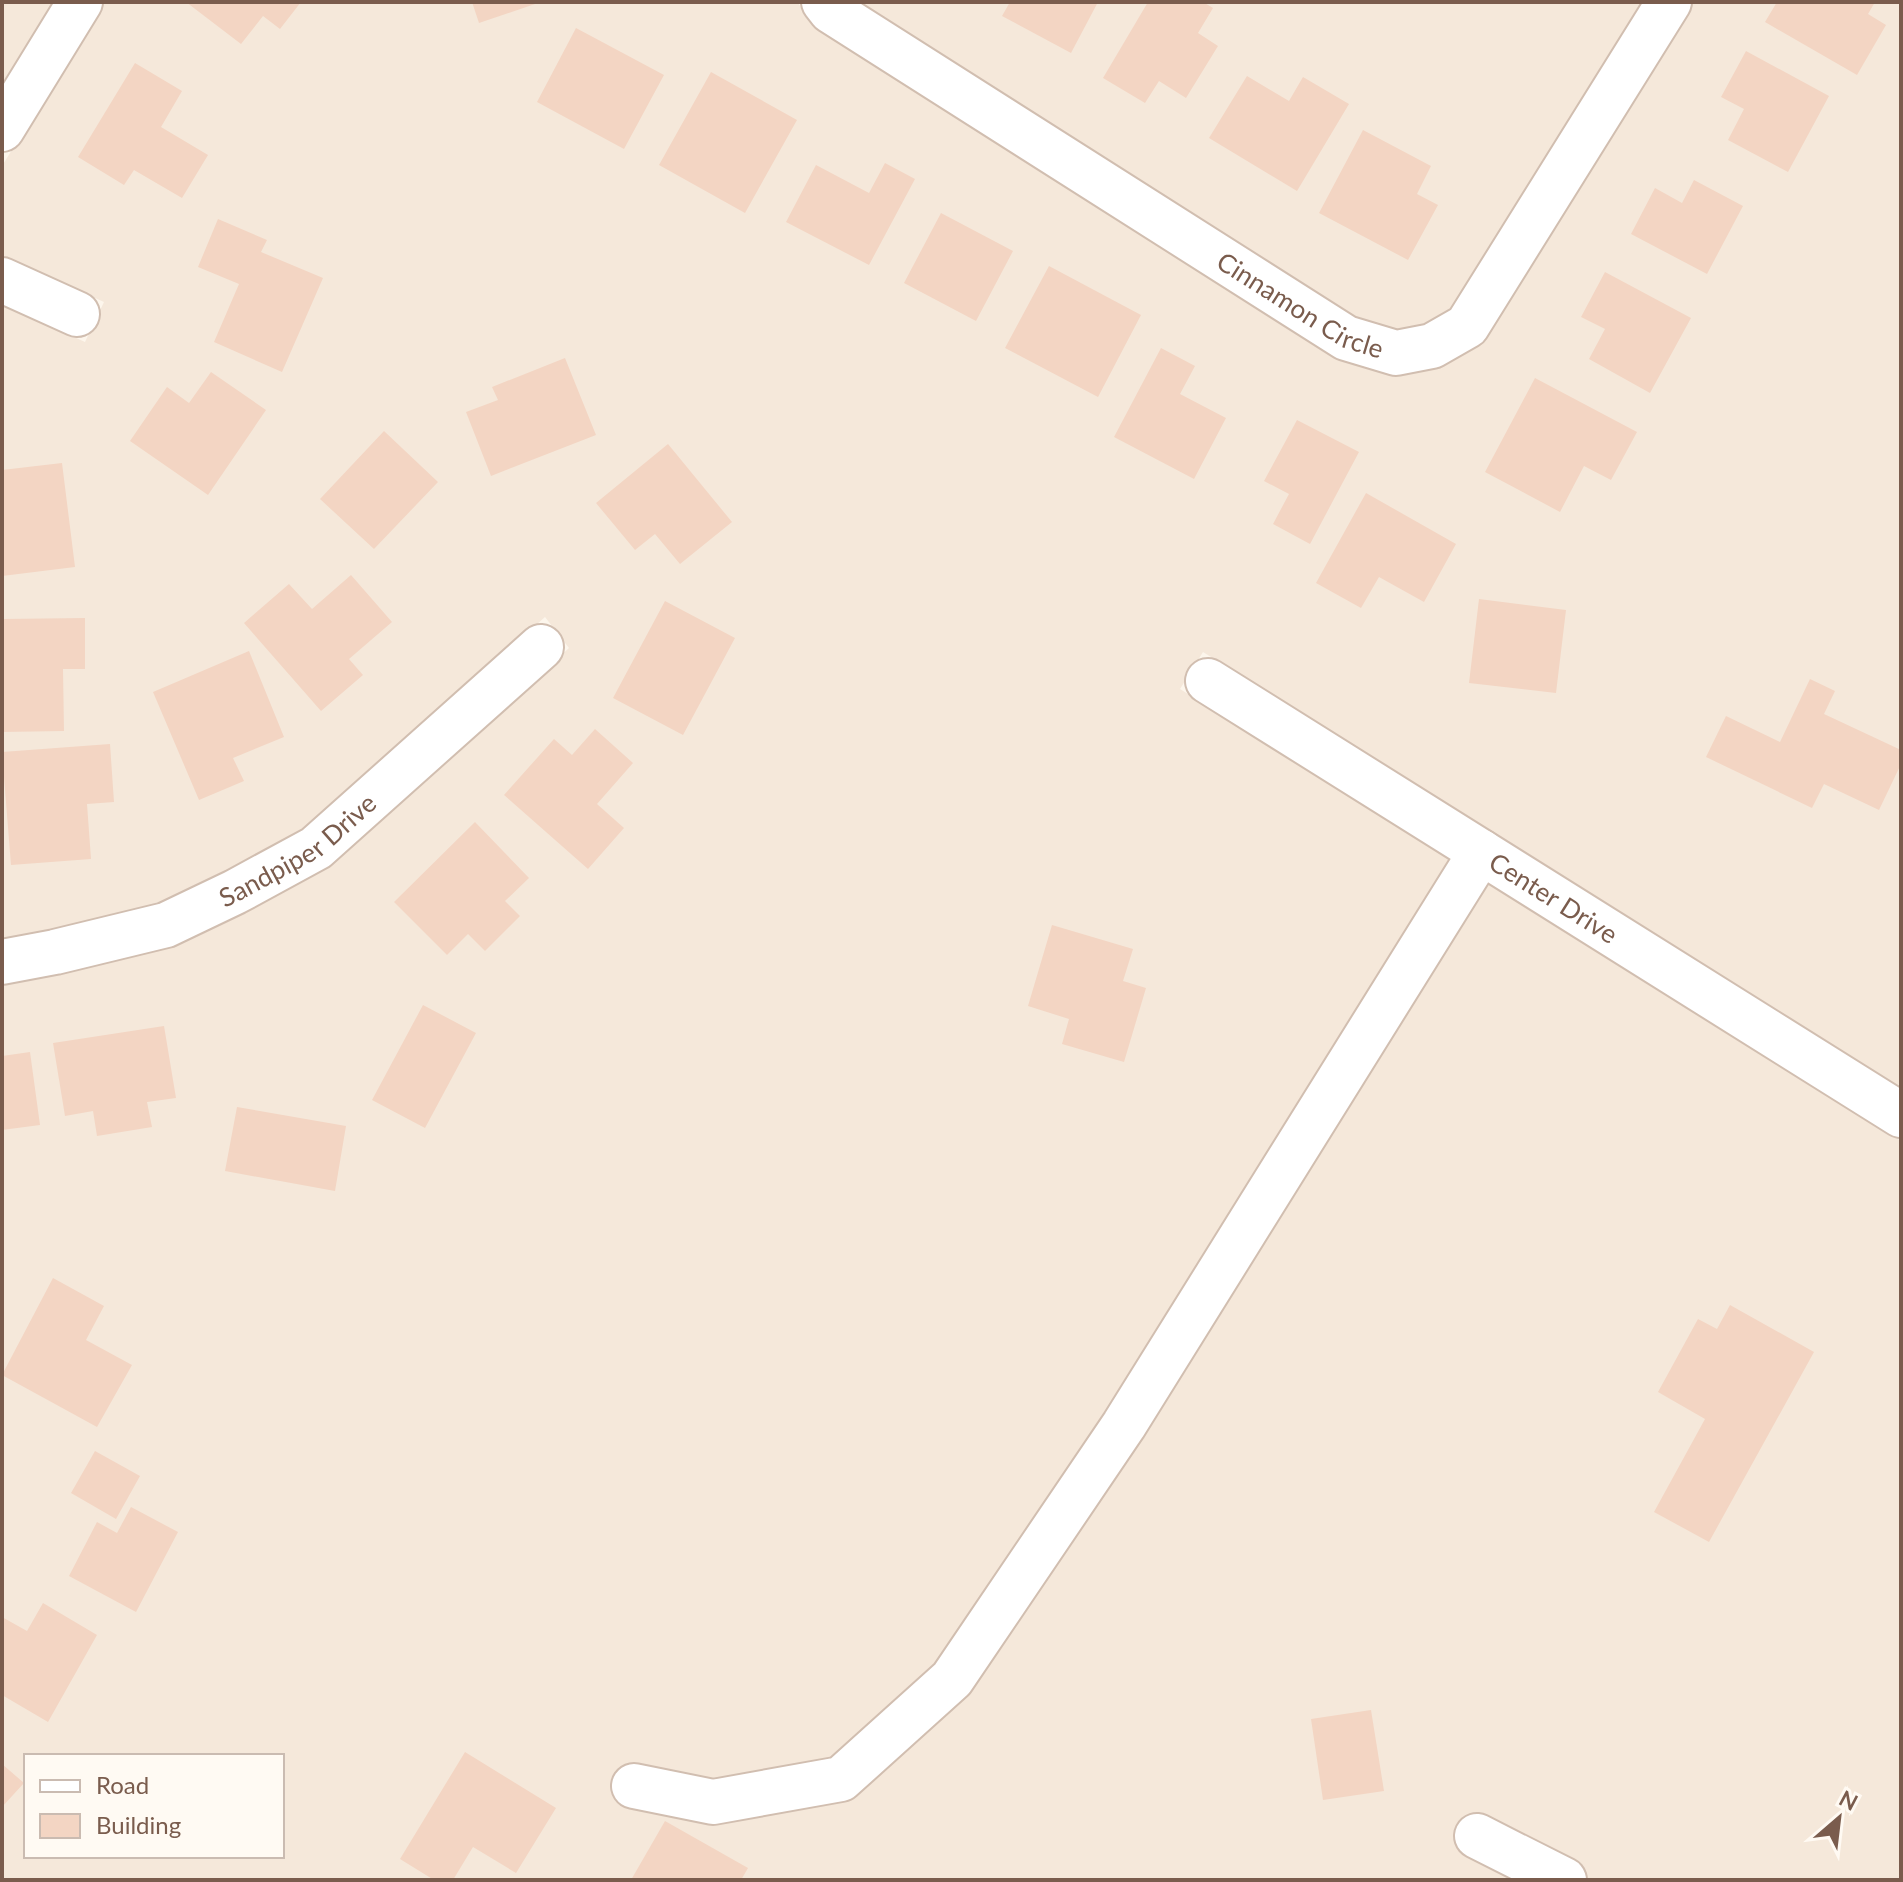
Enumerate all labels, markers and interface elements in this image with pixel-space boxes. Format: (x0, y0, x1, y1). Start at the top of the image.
street label: Cinnamon Circle (1211, 244, 1387, 364)
street label: Sandpiper Drive (214, 786, 382, 913)
street label: Center Drive (1484, 845, 1624, 950)
legend (24, 1754, 284, 1858)
text: Road (96, 1770, 149, 1799)
north arrow (1799, 1778, 1879, 1858)
text: N (1835, 1784, 1862, 1816)
text: Building (96, 1810, 181, 1839)

